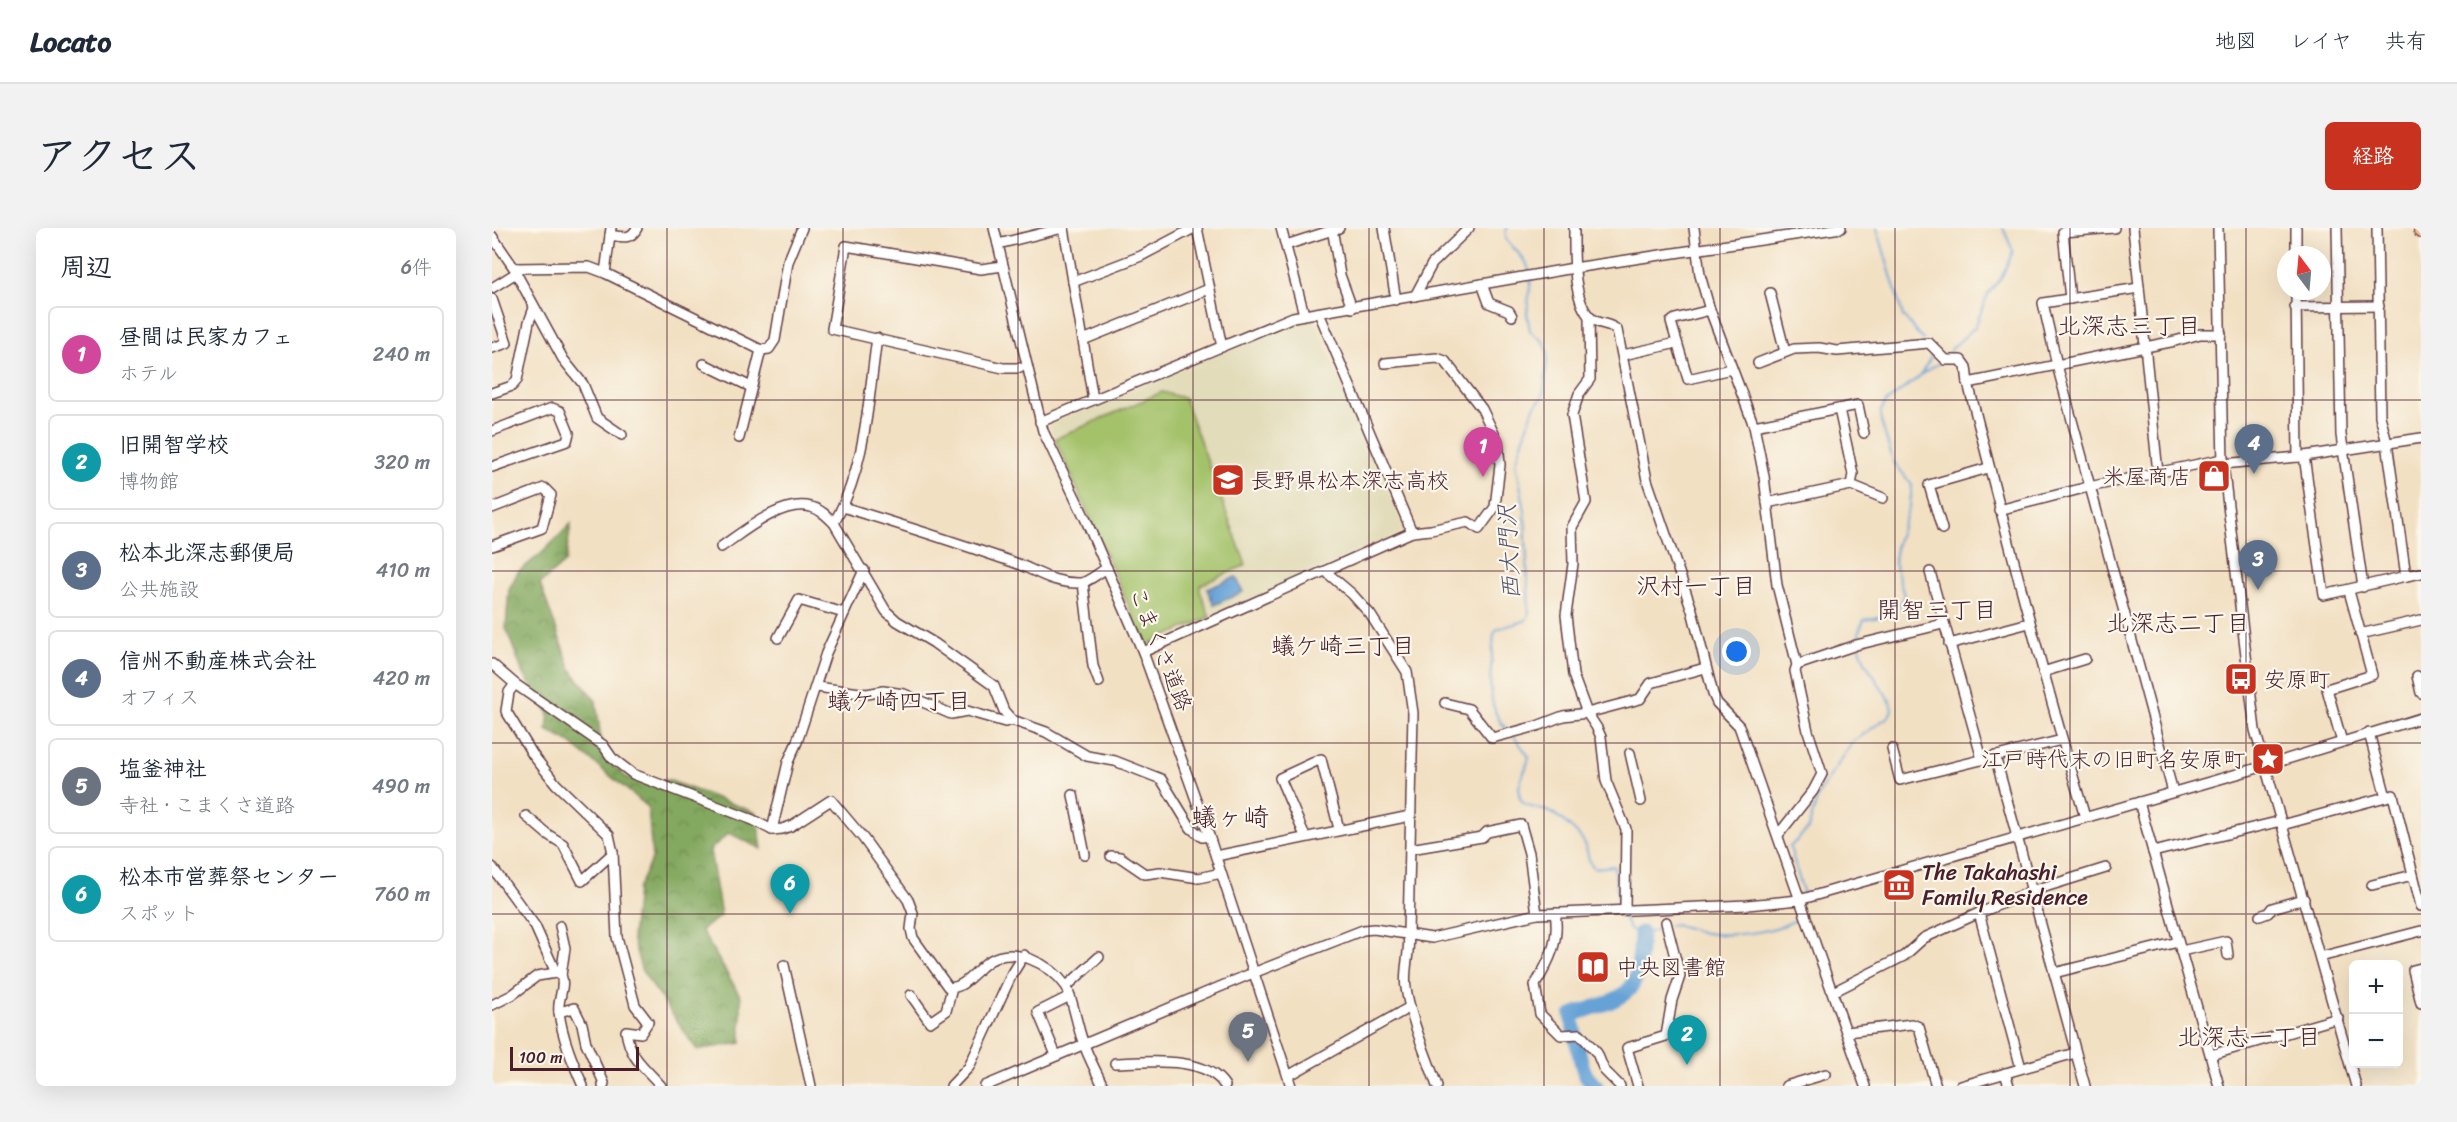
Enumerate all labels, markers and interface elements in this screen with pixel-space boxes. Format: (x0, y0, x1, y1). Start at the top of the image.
text: Locato (30, 17, 111, 66)
text: 地図 (2215, 22, 2257, 60)
text: レイヤ (2290, 22, 2352, 60)
text: 共有 (2385, 22, 2427, 60)
text: アクセス (36, 119, 201, 193)
button: 経路 (2325, 122, 2421, 190)
text: 周辺 (60, 244, 112, 290)
north arrow (2277, 246, 2331, 300)
text: 6件 (401, 250, 432, 285)
district label: 北深志三丁目 (2057, 305, 2201, 347)
text: 昼間は民家カフェ (119, 317, 293, 356)
text: 1 (77, 337, 86, 372)
text: 240 m (373, 337, 430, 372)
text: ホテル (119, 356, 178, 391)
pin: 4 (2234, 424, 2274, 474)
text: 旧開智学校 (119, 425, 229, 464)
pin: 1 (1464, 428, 1502, 477)
text: 2 (76, 445, 87, 480)
text: 320 m (374, 445, 430, 480)
place label: 米屋商店 (2103, 457, 2191, 496)
shop icon: 米屋商店 (2196, 458, 2232, 494)
place label: 長野県松本深志高校 (1251, 461, 1449, 500)
school or university icon: 長野県松本深志高校 (1210, 462, 1246, 498)
text: 博物館 (119, 464, 179, 499)
water label: 西大門沢 (1485, 502, 1532, 601)
text: 松本北深志郵便局 (119, 533, 295, 572)
pin: 3 (2238, 540, 2278, 590)
text: 3 (76, 553, 87, 588)
text: 410 m (376, 553, 430, 588)
district label: 沢村一丁目 (1636, 565, 1756, 607)
text: 公共施設 (119, 572, 199, 607)
street label: こまくさ道路 (1118, 580, 1204, 718)
district label: 開智三丁目 (1877, 589, 1997, 631)
district label: 北深志二丁目 (2106, 602, 2250, 644)
district label: 蟻ケ崎三丁目 (1271, 625, 1415, 667)
your location (1722, 637, 1751, 666)
text: 信州不動産株式会社 (119, 641, 317, 680)
place label: 安原町 (2264, 660, 2330, 699)
text: 4 (75, 661, 88, 696)
text: 420 m (373, 661, 430, 696)
bus stop icon: 安原町 (2223, 661, 2259, 697)
text: オフィス (119, 680, 199, 715)
district label: 蟻ケ崎四丁目 (827, 680, 971, 722)
place label: 江戸時代末の旧町名安原町 (1981, 740, 2245, 779)
place icon: 江戸時代末の旧町名安原町 (2250, 741, 2286, 777)
text: 塩釜神社 (119, 749, 207, 788)
text: 5 (75, 769, 88, 804)
text: 490 m (372, 769, 430, 804)
text: 寺社 · こまくさ道路 (119, 788, 295, 823)
district label: 蟻ヶ崎 (1191, 794, 1269, 840)
place label: The Takahashi Family Residence (1922, 853, 2088, 917)
text: 松本市営葬祭センター (119, 857, 339, 896)
pin: 6 (770, 864, 810, 914)
museum icon: The Takahashi Family Residence (1881, 867, 1917, 903)
text: 6 (76, 877, 87, 912)
text: 760 m (374, 877, 430, 912)
text: スポット (119, 896, 199, 931)
place label: 中央図書館 (1616, 948, 1726, 987)
library icon: 中央図書館 (1575, 949, 1611, 985)
map controls (2349, 960, 2403, 1068)
button: + (2349, 960, 2403, 1014)
pin: 5 (1228, 1012, 1268, 1062)
button: − (2349, 1014, 2403, 1068)
pin: 2 (1668, 1016, 1706, 1065)
district label: 北深志一丁目 (2177, 1016, 2321, 1058)
text: 100 m (519, 1043, 563, 1072)
scale bar (510, 1044, 639, 1072)

